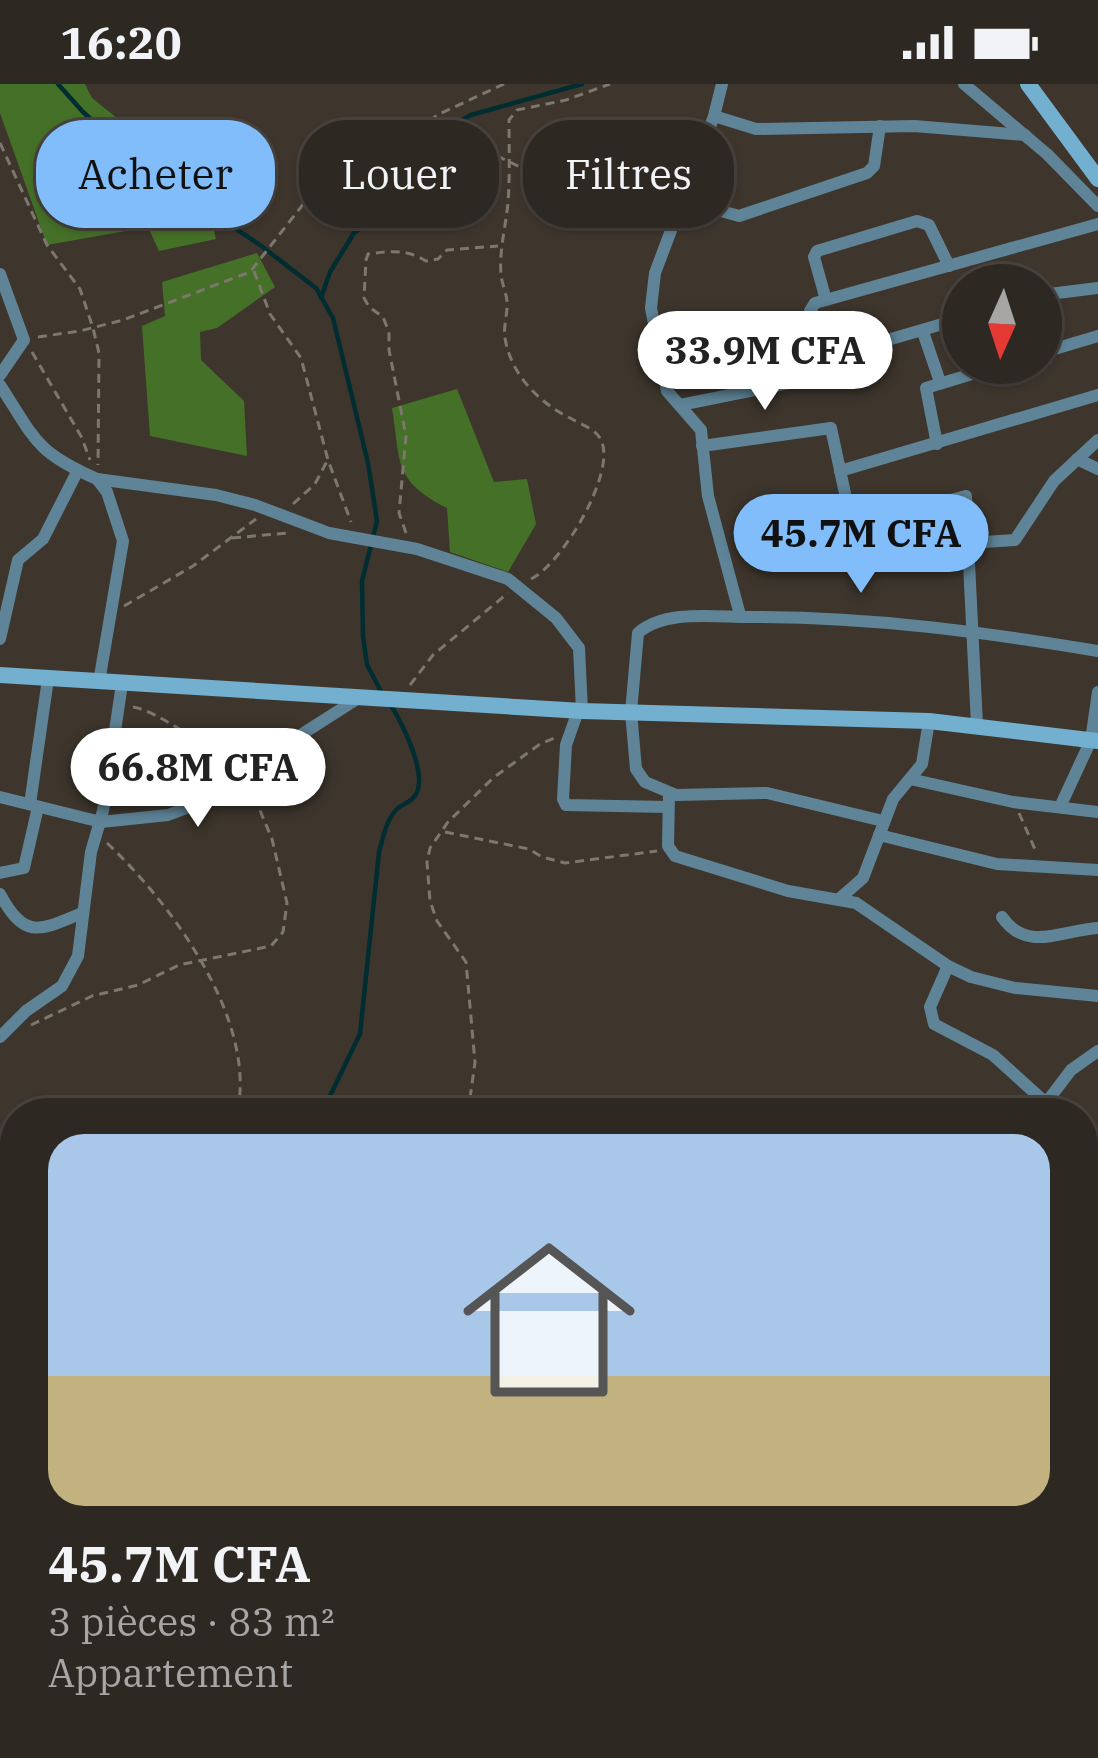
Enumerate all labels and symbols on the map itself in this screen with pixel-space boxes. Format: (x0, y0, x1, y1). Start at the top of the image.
north arrow (942, 264, 1062, 384)
pin: 33.9M CFA (628, 311, 902, 413)
pin: 45.7M CFA (724, 494, 998, 596)
pin: 66.8M CFA (61, 728, 335, 830)

